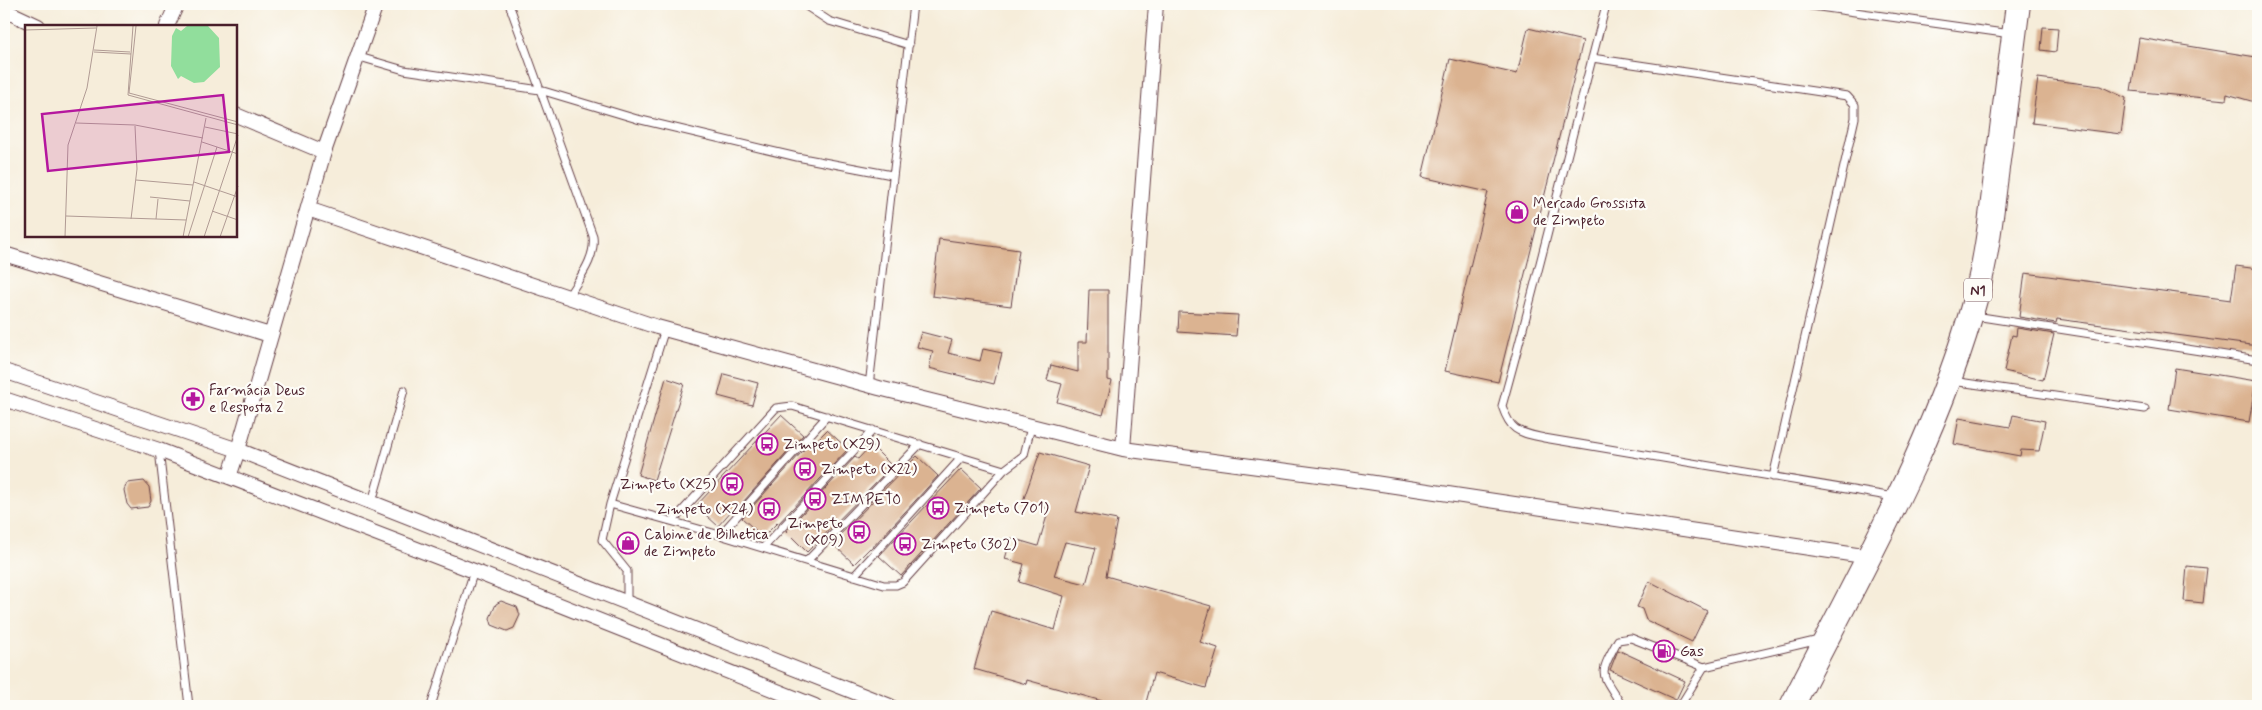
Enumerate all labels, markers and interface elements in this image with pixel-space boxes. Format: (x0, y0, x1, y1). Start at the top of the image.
inset map (25, 25, 238, 238)
place label: Mercado Grossista de Zimpeto (1533, 194, 1646, 231)
shop icon: Mercado Grossista de Zimpeto (1505, 200, 1529, 224)
road number: N1 (1964, 278, 1992, 302)
place label: Farmácia Deus e Resposta 2 (209, 381, 305, 418)
pharmacy icon: Farmácia Deus e Resposta 2 (181, 387, 205, 411)
bus stop icon: Zimpeto (X29) (755, 432, 779, 456)
place label: Zimpeto (X29) (783, 435, 881, 455)
bus stop icon: Zimpeto (X22) (793, 457, 817, 481)
place label: Zimpeto (X22) (821, 460, 918, 480)
bus stop icon: Zimpeto (X25) (720, 472, 744, 496)
place label: Zimpeto (X25) (620, 475, 717, 495)
bus stop icon: ZIMPETO (803, 487, 827, 511)
place label: ZIMPETO (831, 490, 901, 510)
bus stop icon: Zimpeto (701) (926, 496, 950, 520)
bus stop icon: Zimpeto (X24) (757, 497, 781, 521)
place label: Zimpeto (701) (954, 499, 1050, 519)
place label: Zimpeto (X24) (656, 500, 754, 520)
place label: Zimpeto (X09) (787, 514, 844, 551)
bus stop icon: Zimpeto (X09) (847, 520, 871, 544)
place label: Cabine de Bilhetica de Zimpeto (644, 525, 769, 562)
shop icon: Cabine de Bilhetica de Zimpeto (616, 531, 640, 555)
bus stop icon: Zimpeto (302) (893, 532, 917, 556)
place label: Zimpeto (302) (921, 535, 1017, 555)
fuel station icon: Gas (1652, 639, 1676, 663)
place label: Gas (1680, 642, 1704, 662)

